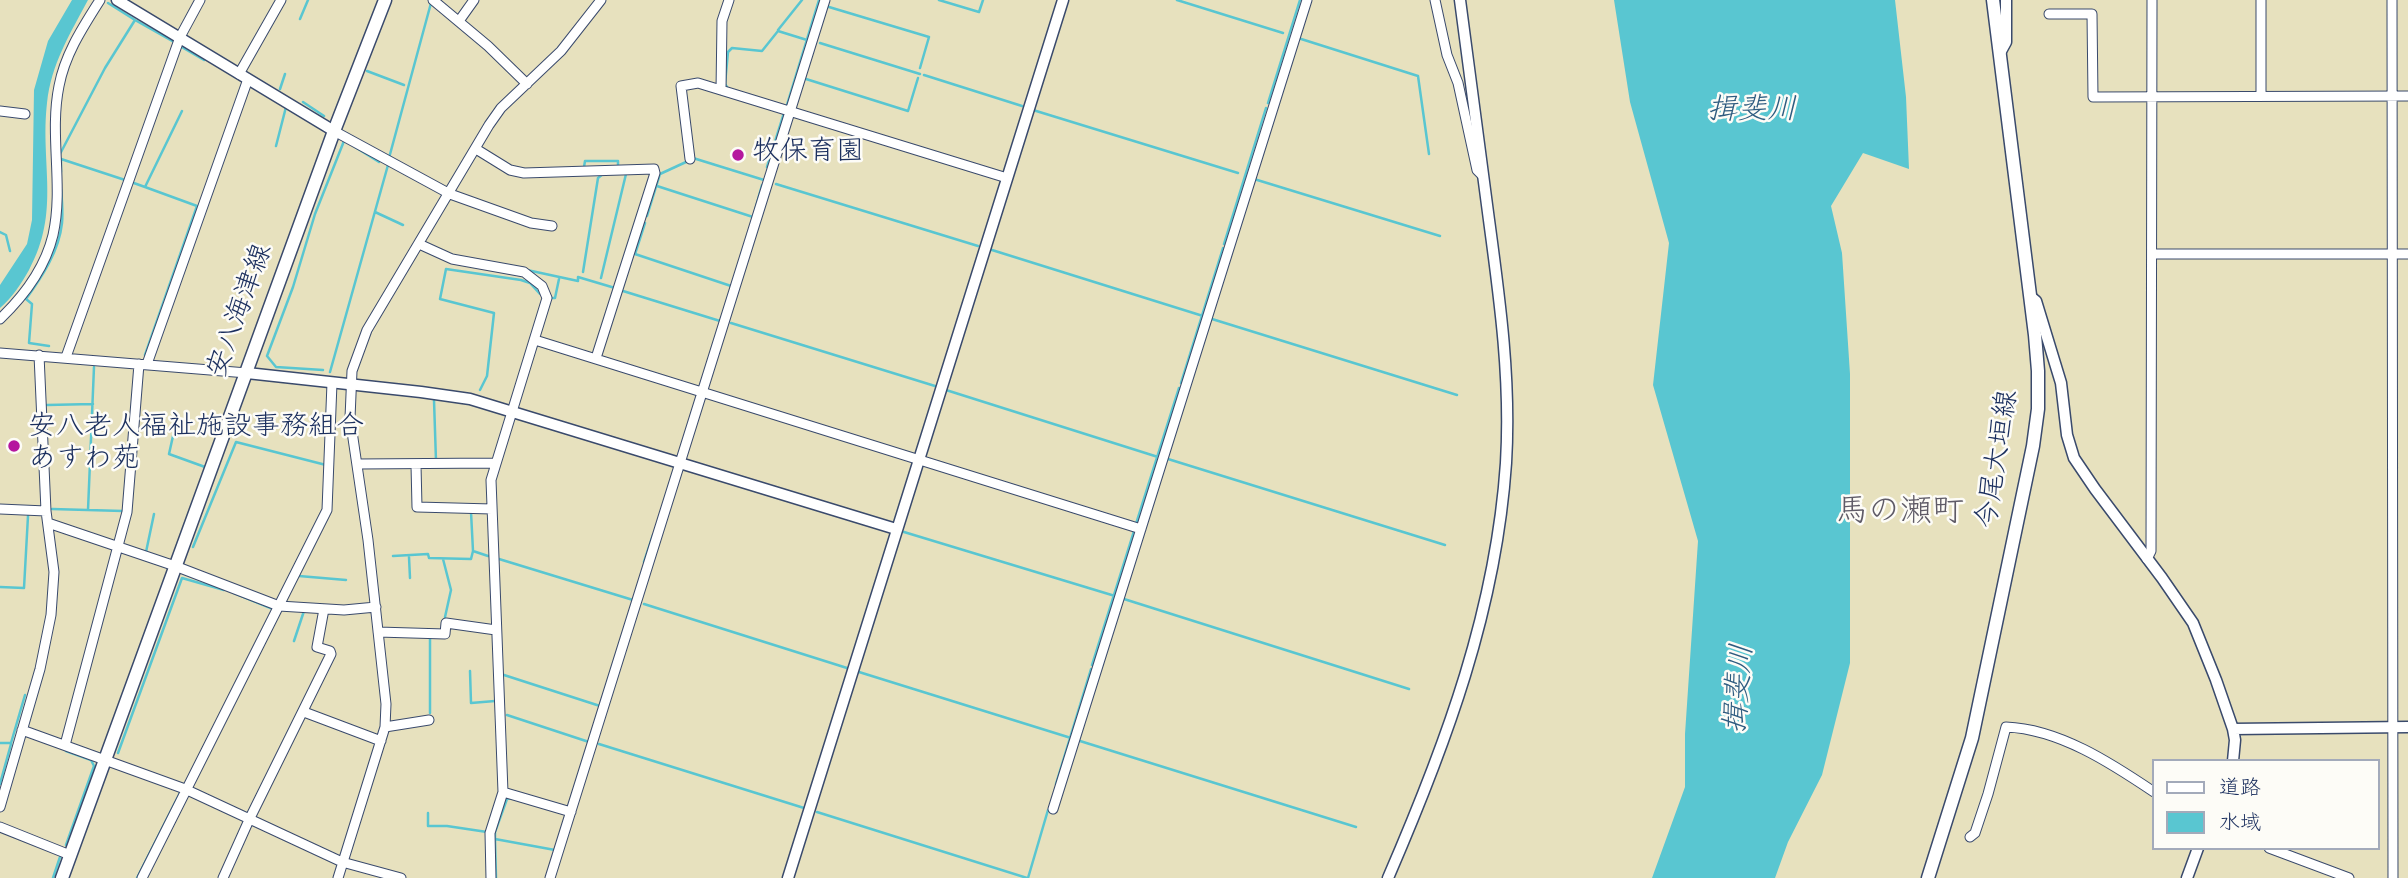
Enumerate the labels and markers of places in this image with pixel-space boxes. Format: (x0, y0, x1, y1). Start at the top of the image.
place label: 牧保育園 (752, 138, 864, 172)
marker: 牧保育園 (730, 147, 746, 163)
place label: 安八老人福祉施設事務組合 あすわ苑 (28, 413, 364, 479)
marker: 安八老人福祉施設事務組合 あすわ苑 (6, 438, 22, 454)

